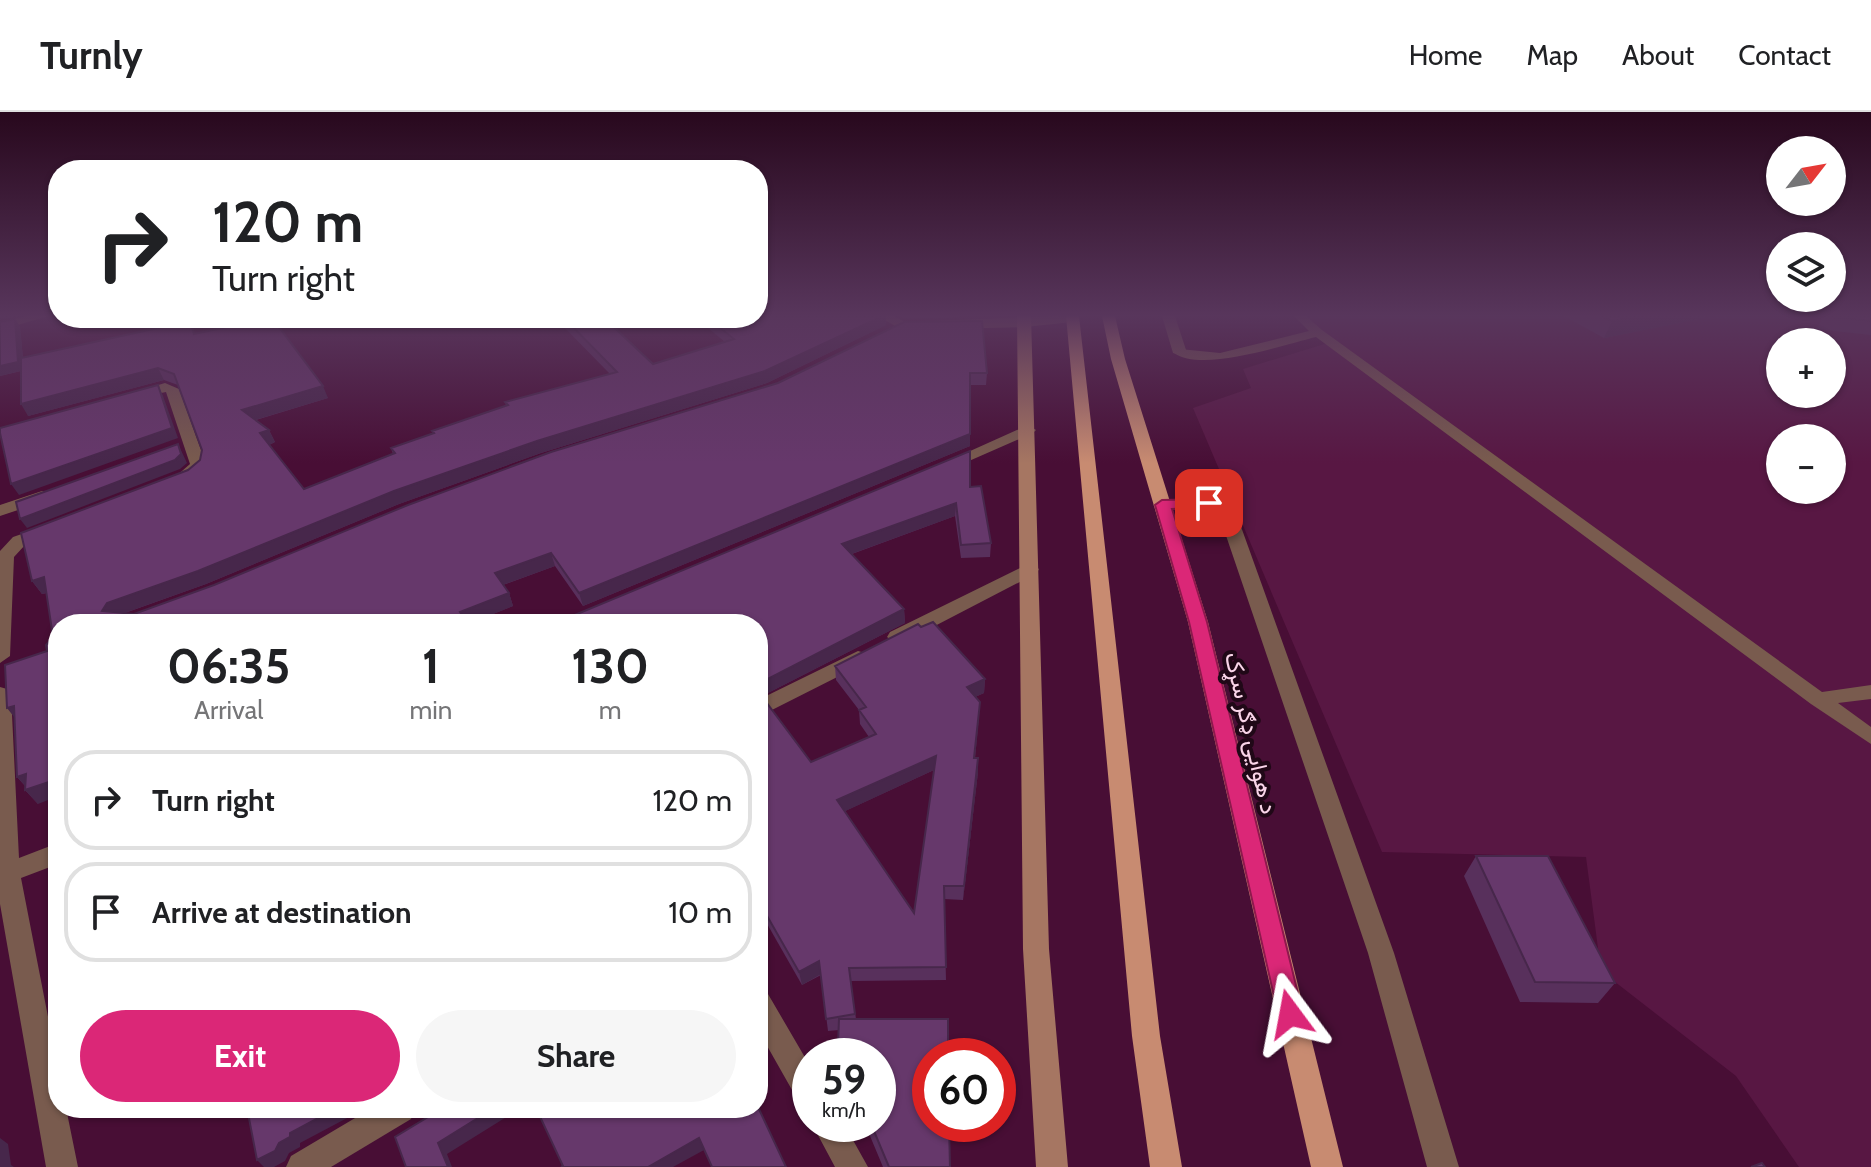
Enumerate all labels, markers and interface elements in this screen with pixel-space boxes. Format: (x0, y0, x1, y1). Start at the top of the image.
text: Turnly (40, 32, 143, 79)
text: Home (1409, 38, 1482, 72)
text: Map (1526, 38, 1578, 72)
text: About (1622, 38, 1694, 72)
text: Contact (1738, 38, 1831, 72)
north arrow (1766, 136, 1846, 216)
map controls (1766, 136, 1846, 504)
text: 120 m (212, 188, 363, 256)
icon: right (80, 192, 184, 296)
button: layers (1766, 232, 1846, 312)
text: Turn right (212, 256, 355, 300)
button: + (1766, 328, 1846, 408)
button: − (1766, 424, 1846, 504)
pin (1175, 469, 1243, 537)
icon: arrive (1187, 481, 1231, 525)
text: 06:35 (167, 637, 290, 695)
text: 1 (422, 637, 440, 695)
text: 130 (571, 637, 649, 695)
street label: د هوایی ډګر سړک (1216, 649, 1284, 817)
text: Arrival (194, 694, 263, 726)
text: min (409, 694, 452, 726)
text: m (599, 694, 622, 726)
icon: right (84, 778, 128, 822)
text: Turn right (152, 782, 275, 819)
text: 120 m (652, 782, 732, 819)
icon: arrive (84, 890, 128, 934)
text: Arrive at destination (152, 894, 412, 931)
text: 10 m (668, 894, 732, 931)
position arrow (1248, 972, 1332, 1056)
button: Exit (80, 1010, 400, 1102)
button: Share (416, 1010, 736, 1102)
speed limit sign: 60 (912, 1038, 1016, 1142)
text: 59 (822, 1055, 866, 1104)
text: km/h (822, 1098, 866, 1122)

